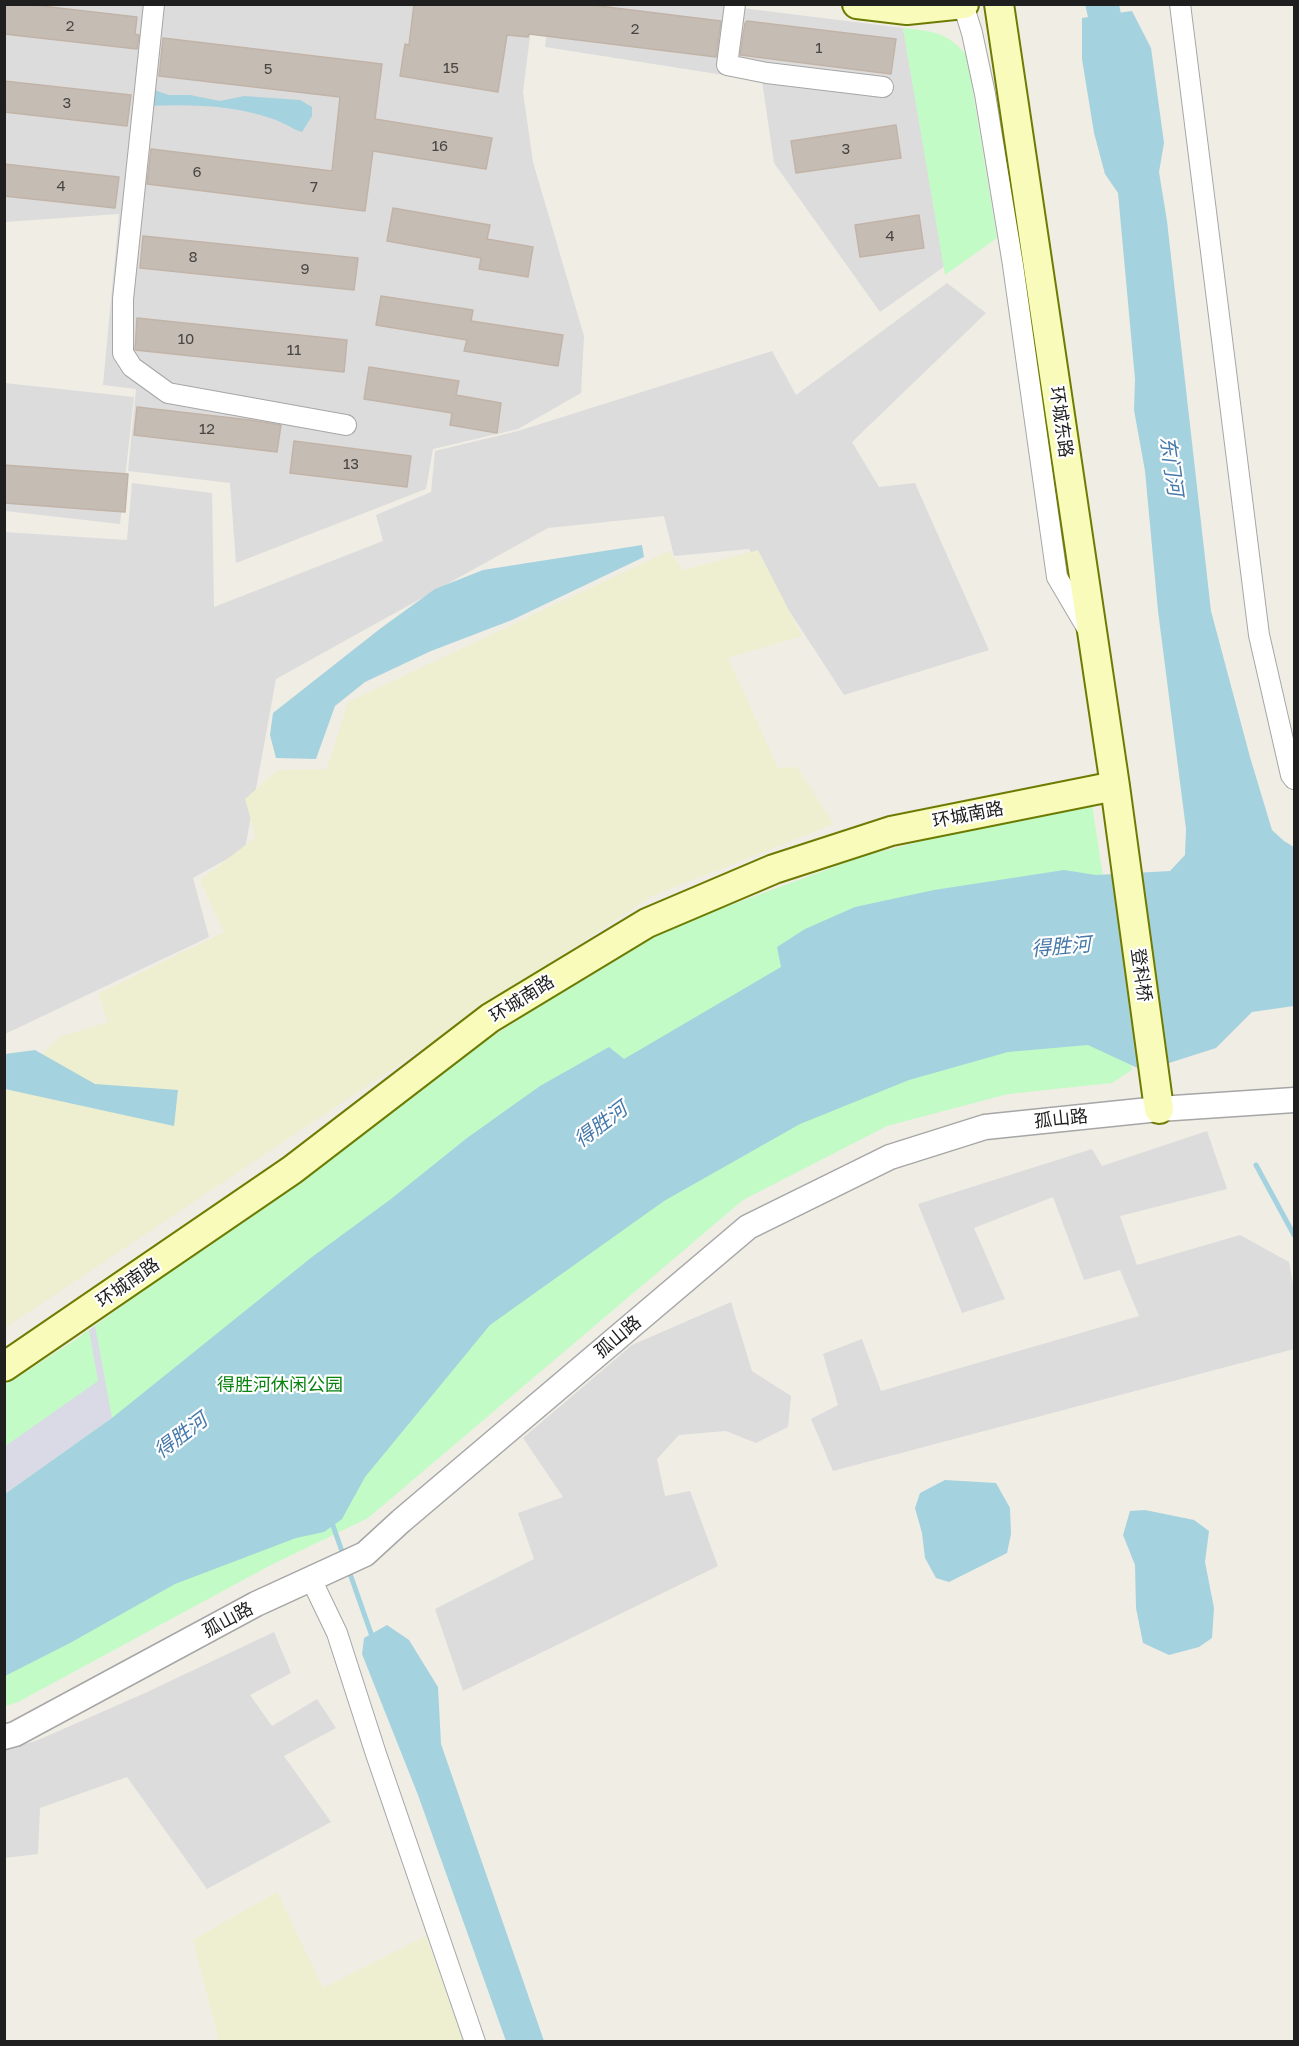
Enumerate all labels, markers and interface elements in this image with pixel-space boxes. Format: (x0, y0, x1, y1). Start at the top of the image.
house number: 2 (66, 17, 74, 35)
house number: 2 (631, 20, 639, 38)
house number: 1 (815, 39, 823, 57)
house number: 15 (443, 59, 459, 77)
house number: 5 (264, 60, 272, 78)
house number: 3 (63, 94, 71, 112)
house number: 16 (432, 137, 448, 155)
house number: 3 (842, 140, 850, 158)
house number: 6 (192, 163, 202, 181)
house number: 4 (56, 177, 66, 195)
house number: 7 (310, 178, 318, 196)
house number: 4 (885, 227, 895, 245)
house number: 8 (188, 248, 198, 266)
house number: 9 (300, 260, 310, 278)
house number: 10 (178, 330, 194, 348)
house number: 11 (287, 341, 301, 359)
street label: 环城东路 (1045, 385, 1077, 459)
house number: 12 (199, 420, 215, 438)
water label: 东门河 (1155, 435, 1187, 497)
house number: 13 (343, 455, 359, 473)
street label: 环城南路 (931, 798, 1005, 832)
water label: 得胜河 (1030, 932, 1092, 962)
street label: 登科桥 (1127, 947, 1155, 1003)
street label: 环城南路 (486, 971, 558, 1027)
water label: 得胜河 (570, 1097, 632, 1153)
street label: 孤山路 (1033, 1105, 1089, 1133)
street label: 环城南路 (92, 1254, 164, 1312)
street label: 孤山路 (590, 1311, 646, 1363)
park label: 得胜河休闲公园 (217, 1374, 343, 1396)
water label: 得胜河 (150, 1408, 212, 1464)
street label: 孤山路 (199, 1598, 257, 1642)

